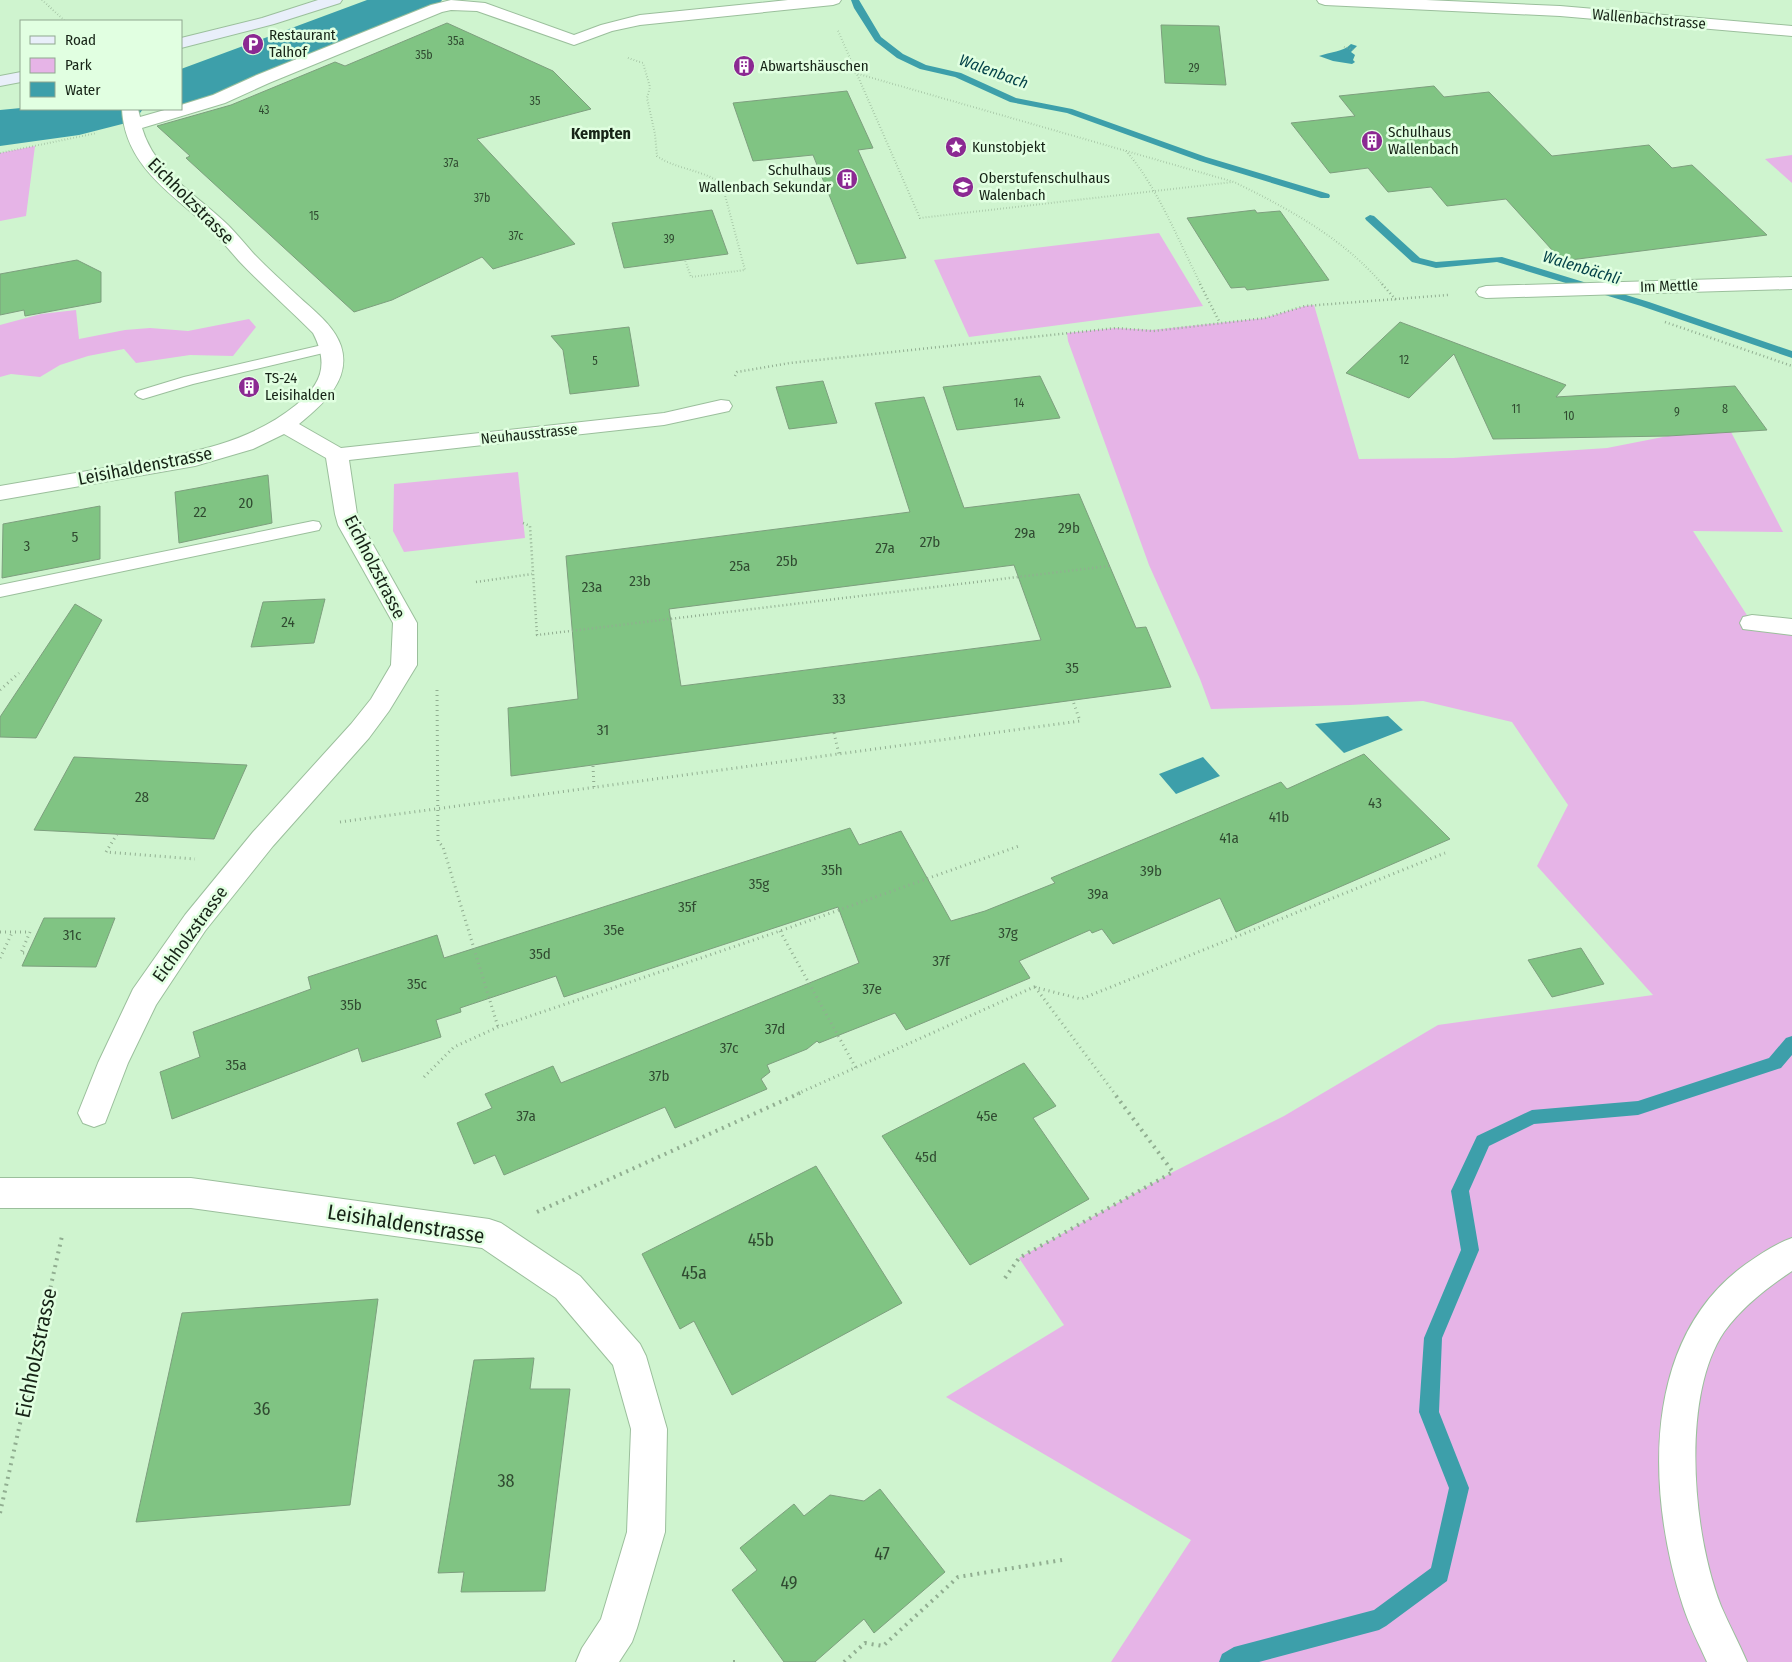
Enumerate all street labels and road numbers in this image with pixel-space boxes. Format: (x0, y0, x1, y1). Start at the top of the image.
street label: Wallenbachstrasse (1591, 5, 1707, 33)
street label: Eichholzstrasse (143, 153, 239, 249)
street label: Im Mettle (1640, 276, 1698, 296)
street label: Neuhausstrasse (480, 420, 578, 448)
street label: Leisihaldenstrasse (76, 442, 214, 490)
street label: Eichholzstrasse (340, 512, 411, 623)
street label: Eichholzstrasse (148, 882, 232, 986)
street label: Leisihaldenstrasse (326, 1199, 486, 1249)
street label: Eichholzstrasse (10, 1286, 62, 1420)

